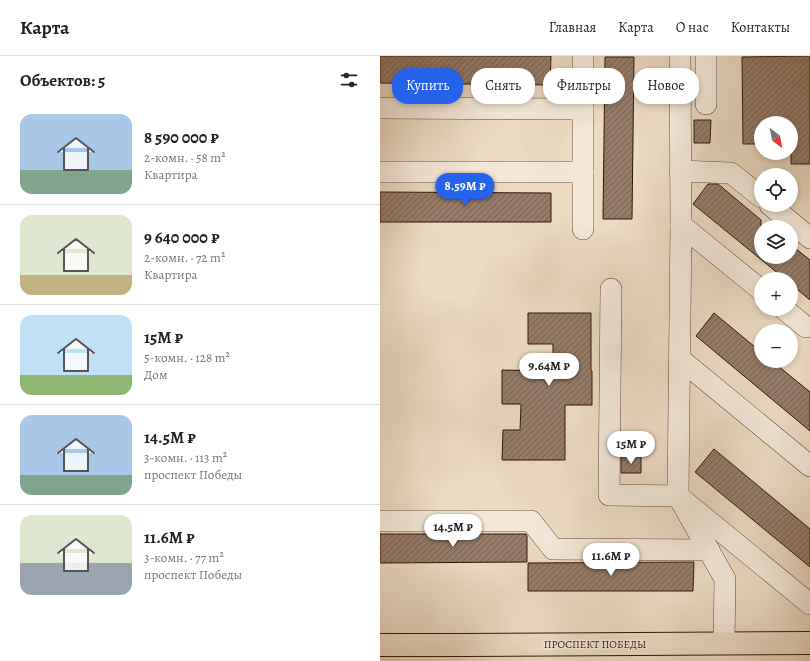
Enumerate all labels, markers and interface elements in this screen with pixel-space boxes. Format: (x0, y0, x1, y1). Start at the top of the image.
text: Карта (20, 15, 69, 41)
text: Главная (549, 18, 596, 37)
text: Карта (618, 18, 654, 37)
text: О нас (676, 18, 709, 37)
text: Контакты (731, 18, 790, 37)
chip: Купить (392, 68, 463, 104)
chip: Снять (471, 68, 535, 104)
chip: Фильтры (543, 68, 625, 104)
chip: Новое (633, 68, 699, 104)
text: Объектов: 5 (20, 69, 105, 92)
icon: filters (338, 69, 360, 91)
north arrow (754, 116, 798, 160)
map controls (754, 116, 798, 368)
text: 8 590 000 ₽ (144, 126, 219, 149)
icon: home (52, 130, 100, 178)
text: 2-комн. · 58 m² (144, 149, 225, 166)
text: Квартира (144, 166, 198, 183)
button: locate (754, 168, 798, 212)
pin: 8.59M ₽ (428, 173, 502, 207)
text: 8.59M ₽ (444, 177, 486, 194)
button: layers (754, 220, 798, 264)
text: 9 640 000 ₽ (144, 226, 220, 249)
icon: home (52, 231, 100, 279)
text: 2-комн. · 72 m² (144, 249, 225, 266)
text: Квартира (144, 266, 198, 283)
button: + (754, 272, 798, 316)
button: − (754, 324, 798, 368)
text: 15M ₽ (144, 326, 183, 349)
icon: home (52, 331, 100, 379)
text: 5-комн. · 128 m² (144, 349, 230, 366)
pin: 9.64M ₽ (512, 353, 586, 387)
text: 9.64M ₽ (528, 357, 570, 374)
text: Дом (144, 366, 168, 383)
text: 14.5M ₽ (144, 426, 196, 449)
icon: home (52, 431, 100, 479)
pin: 15M ₽ (603, 431, 659, 465)
text: 15M ₽ (616, 435, 646, 452)
text: 3-комн. · 113 m² (144, 449, 227, 466)
text: проспект Победы (144, 466, 242, 483)
pin: 14.5M ₽ (416, 514, 490, 548)
text: 14.5M ₽ (433, 518, 473, 535)
text: 11.6M ₽ (144, 526, 195, 549)
icon: home (52, 531, 100, 579)
pin: 11.6M ₽ (574, 543, 648, 577)
text: 11.6M ₽ (592, 547, 630, 564)
text: 3-комн. · 77 m² (144, 549, 224, 566)
text: проспект Победы (144, 566, 242, 583)
street label: ПРОСПЕКТ ПОБЕДЫ (544, 637, 646, 652)

